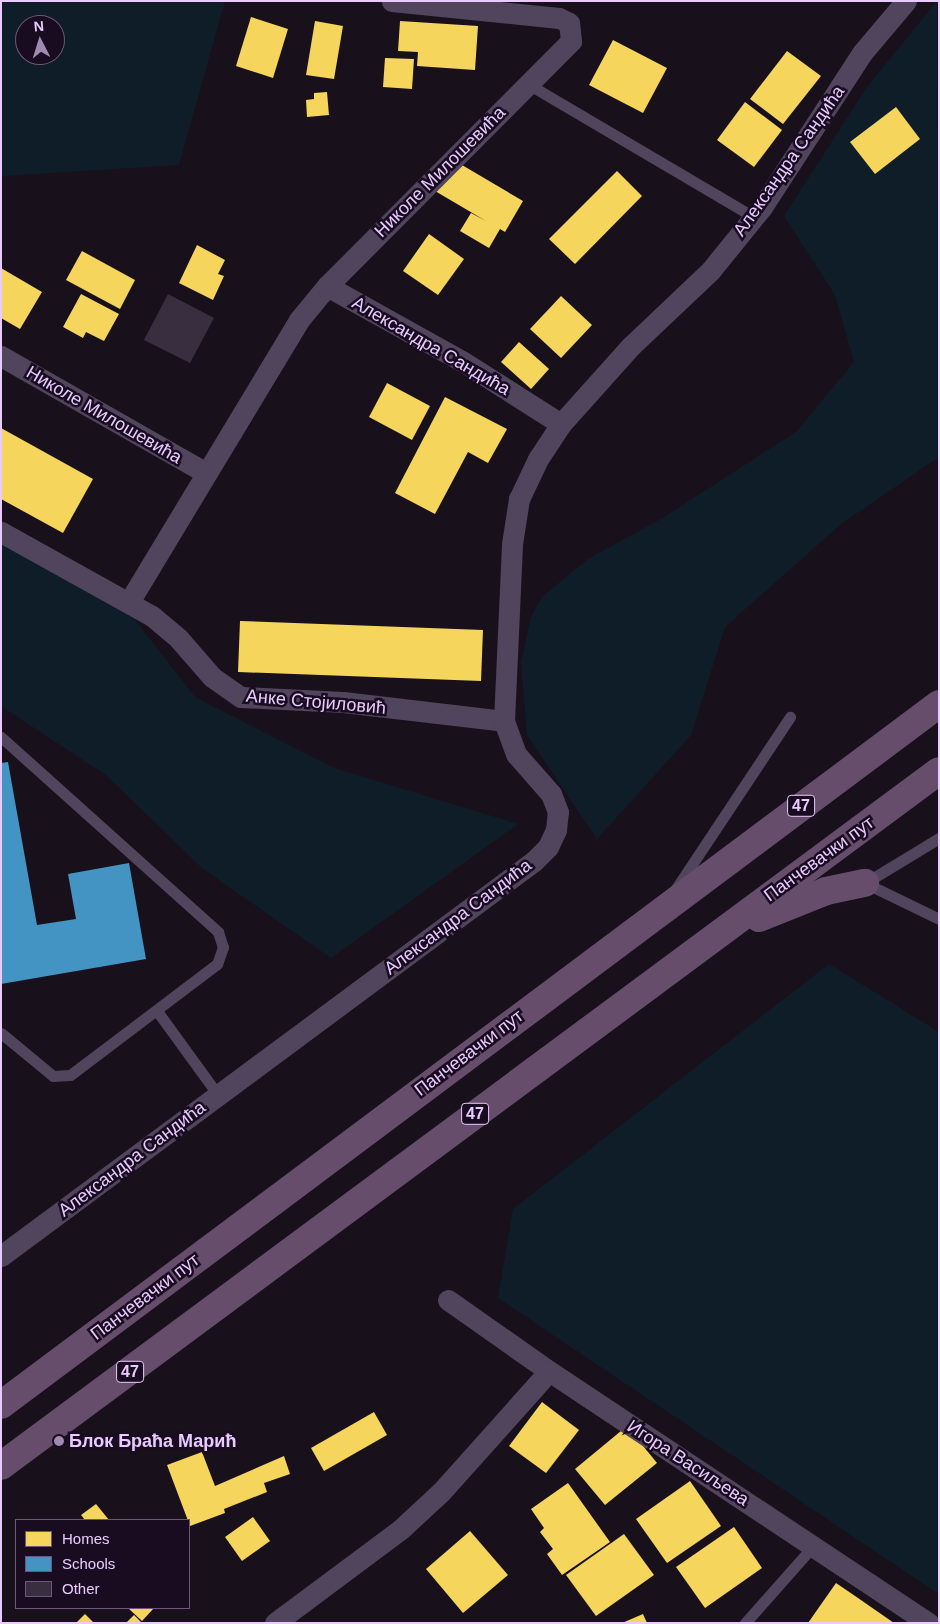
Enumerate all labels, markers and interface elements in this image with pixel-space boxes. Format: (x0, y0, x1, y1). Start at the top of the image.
north arrow (15, 15, 65, 65)
text: N (33, 18, 45, 34)
street label: Александра Сандића (729, 82, 849, 240)
street label: Николе Милошевића (370, 102, 510, 242)
street label: Александра Сандића (348, 292, 514, 400)
street label: Николе Милошевића (22, 362, 186, 468)
street label: Анке Стојиловић (245, 685, 387, 719)
road number: 47 (786, 792, 816, 819)
street label: Панчевачки пут (760, 812, 878, 906)
street label: Александра Сандића (380, 855, 536, 979)
street label: Панчевачки пут (410, 1005, 528, 1101)
street label: Александра Сандића (54, 1097, 210, 1221)
road number: 47 (460, 1100, 490, 1128)
street label: Панчевачки пут (86, 1249, 204, 1345)
road number: 47 (115, 1358, 145, 1385)
street label: Игора Васиљева (623, 1416, 753, 1510)
place label: Блок Браћа Марић (69, 1430, 236, 1452)
marker: Блок Браћа Марић (53, 1435, 65, 1447)
legend (15, 1519, 190, 1609)
text: Homes (62, 1530, 110, 1547)
text: Schools (62, 1555, 115, 1572)
text: Other (62, 1580, 100, 1597)

